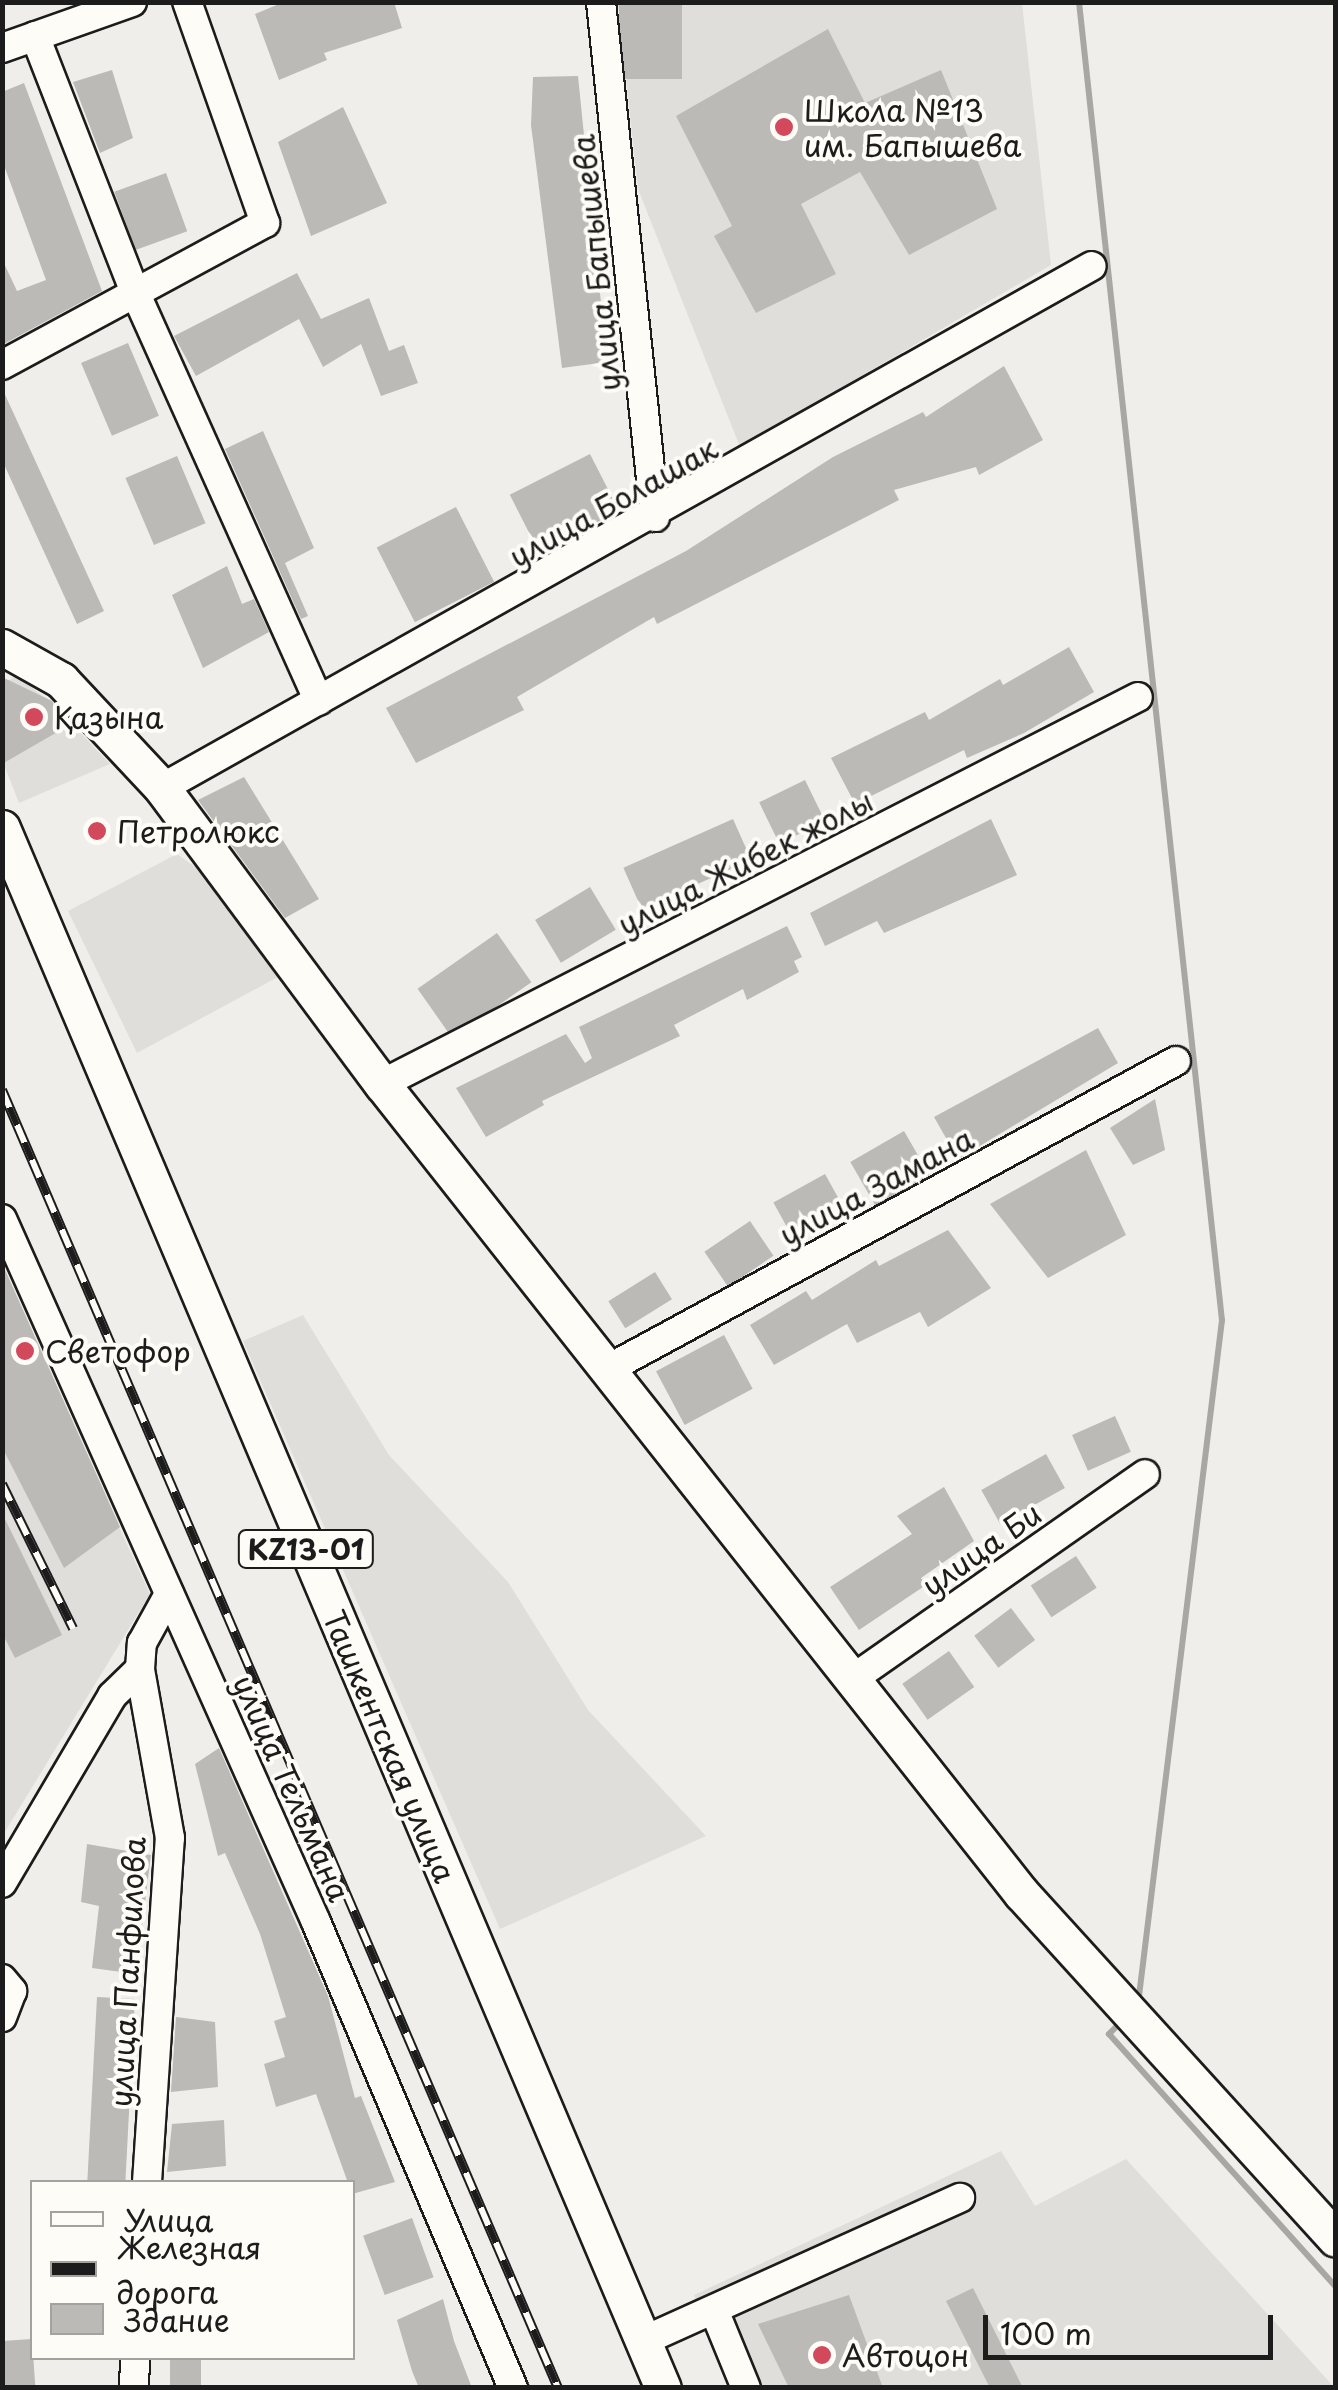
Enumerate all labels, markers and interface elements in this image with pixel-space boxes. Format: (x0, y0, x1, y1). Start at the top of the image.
place label: Школа №13 им. Бапышева (804, 92, 1022, 162)
marker: Школа №13 им. Бапышева (773, 116, 795, 138)
street label: улица Бапышева (565, 133, 627, 393)
street label: улица Болашак (502, 429, 724, 575)
place label: Қазына (54, 699, 163, 735)
marker: Қазына (23, 706, 45, 728)
street label: улица Жибек жолы (610, 781, 880, 943)
place label: Петролюкс (117, 813, 280, 849)
marker: Петролюкс (86, 820, 108, 842)
street label: улица Замана (773, 1120, 979, 1252)
place label: Светофор (45, 1333, 191, 1369)
marker: Светофор (14, 1340, 36, 1362)
street label: улица Би (915, 1495, 1047, 1603)
road number: KZ13-01 (236, 1526, 376, 1572)
street label: Ташкентская улица (316, 1604, 464, 1888)
street label: улица Тельмана (226, 1668, 358, 1908)
street label: улица Панфилова (102, 1836, 152, 2108)
legend (30, 2180, 355, 2360)
text: Улица (124, 2197, 213, 2242)
text: Железная дорога (117, 2224, 262, 2314)
scale bar (988, 2295, 1278, 2357)
text: Здание (124, 2297, 230, 2342)
text: 100 m (1000, 2310, 1092, 2355)
place label: Автоцон (842, 2337, 969, 2373)
marker: Автоцон (811, 2344, 833, 2366)

